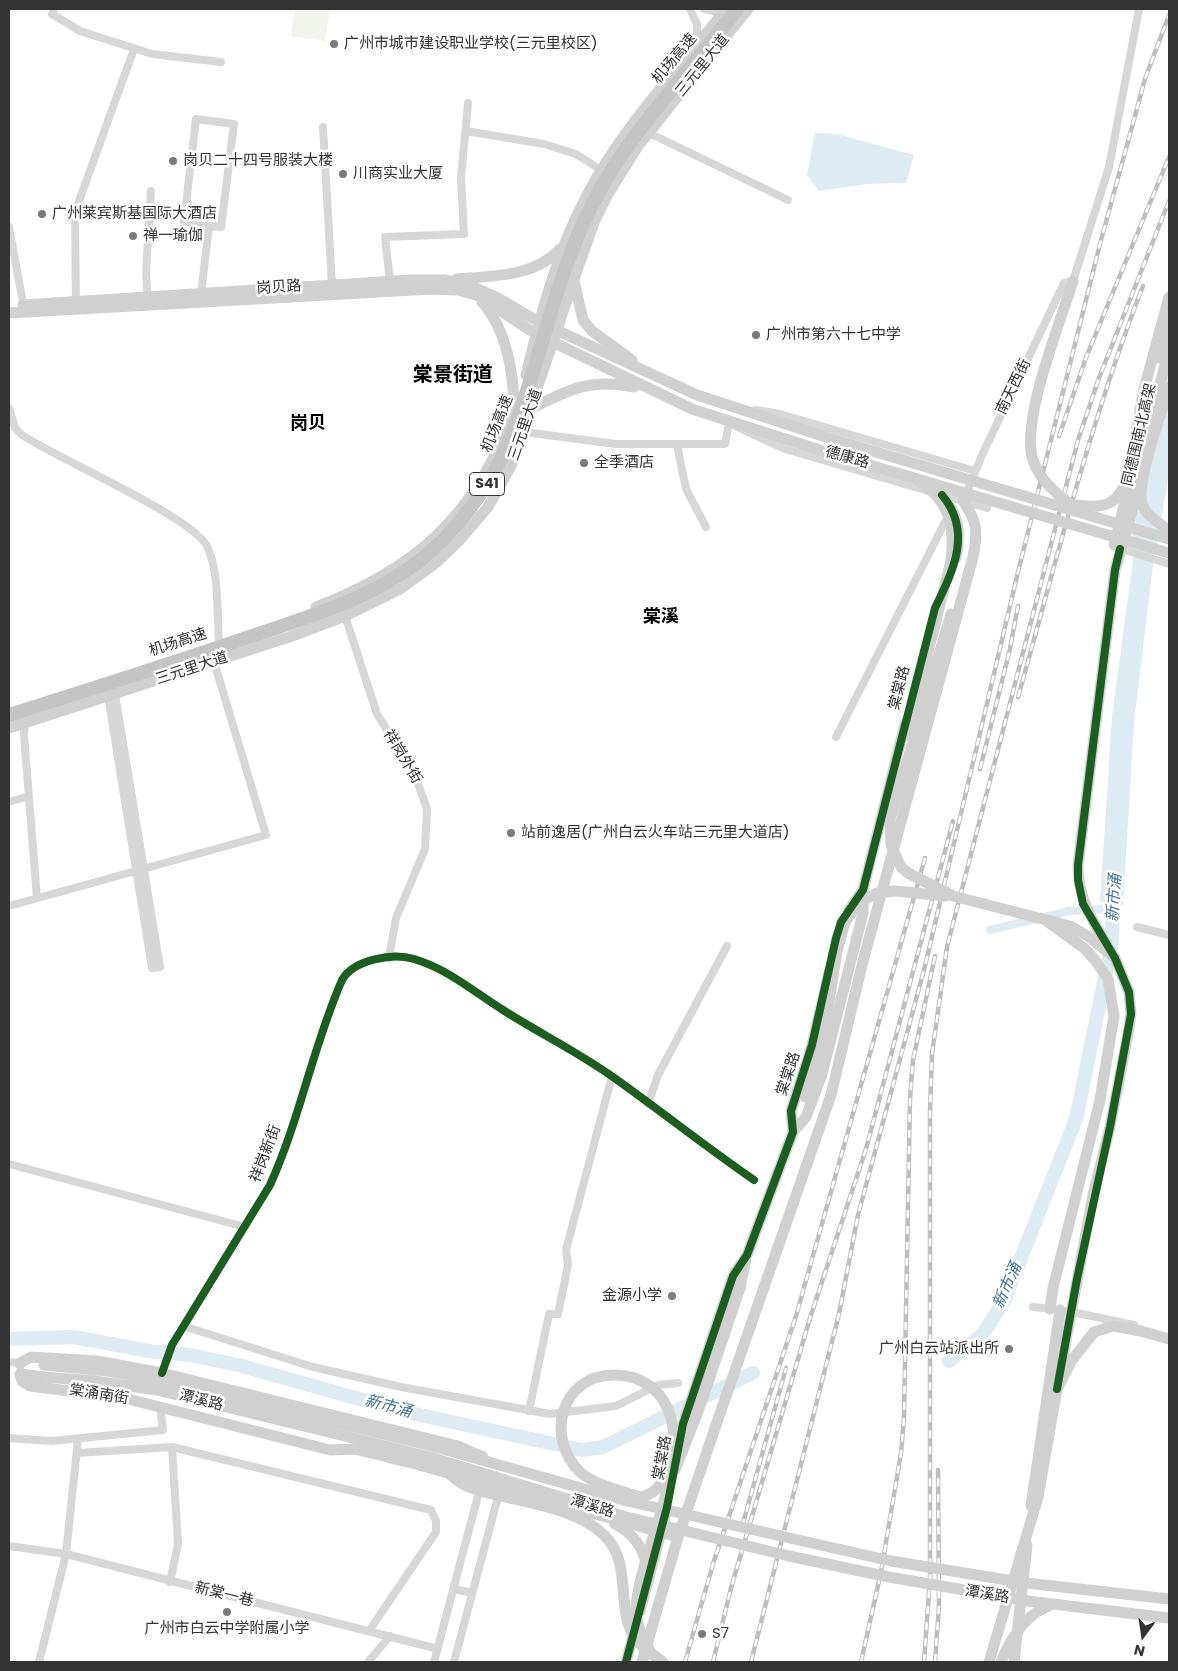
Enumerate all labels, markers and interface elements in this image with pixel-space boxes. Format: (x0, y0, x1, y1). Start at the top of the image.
street label: 机场高速 (649, 30, 701, 88)
street label: 三元里大道 (672, 31, 734, 101)
place label: 广州市城市建设职业学校(三元里校区) (344, 35, 598, 53)
marker: 广州市城市建设职业学校(三元里校区) (328, 38, 340, 50)
place label: 岗贝二十四号服装大楼 (183, 152, 333, 170)
marker: 岗贝二十四号服装大楼 (167, 155, 179, 167)
place label: 川商实业大厦 (353, 165, 443, 183)
marker: 川商实业大厦 (337, 168, 349, 180)
place label: 广州莱宾斯基国际大酒店 (52, 205, 217, 223)
marker: 广州莱宾斯基国际大酒店 (36, 208, 48, 220)
place label: 禅一瑜伽 (143, 227, 203, 245)
marker: 禅一瑜伽 (127, 230, 139, 242)
street label: 岗贝路 (256, 277, 302, 299)
place label: 广州市第六十七中学 (766, 326, 901, 344)
marker: 广州市第六十七中学 (750, 329, 762, 341)
street label: 南天西街 (993, 356, 1035, 418)
district label: 棠景街道 (413, 364, 493, 388)
street label: 同德围南北高架 (1119, 382, 1161, 488)
street label: 三元里大道 (505, 387, 547, 463)
street label: 机场高速 (478, 393, 518, 455)
district label: 岗贝 (290, 413, 326, 435)
street label: 德康路 (823, 443, 871, 473)
place label: 全季酒店 (594, 454, 654, 472)
marker: 全季酒店 (578, 457, 590, 469)
road number: S41 (470, 472, 504, 496)
district label: 棠溪 (643, 606, 679, 628)
street label: 机场高速 (147, 625, 209, 661)
street label: 三元里大道 (154, 649, 230, 689)
street label: 棠棠路 (886, 664, 914, 712)
street label: 祥岗外街 (379, 727, 425, 787)
place label: 站前逸居(广州白云火车站三元里大道店) (521, 824, 790, 842)
marker: 站前逸居(广州白云火车站三元里大道店) (505, 827, 517, 839)
water label: 新市涌 (1104, 873, 1126, 923)
street label: 棠棠路 (773, 1050, 805, 1098)
street label: 祥岗新街 (247, 1123, 285, 1185)
water label: 新市涌 (989, 1260, 1027, 1312)
place label: 金源小学 (602, 1287, 662, 1305)
marker: 金源小学 (666, 1290, 678, 1302)
place label: 广州白云站派出所 (879, 1340, 999, 1358)
marker: 广州白云站派出所 (1003, 1343, 1015, 1355)
street label: 棠涌南街 (68, 1381, 130, 1409)
street label: 潭溪路 (177, 1387, 225, 1415)
water label: 新市涌 (362, 1392, 414, 1422)
street label: 棠棠路 (650, 1434, 676, 1482)
street label: 潭溪路 (568, 1492, 616, 1522)
street label: 新棠一巷 (193, 1579, 255, 1611)
street label: 潭溪路 (963, 1583, 1011, 1607)
marker: 广州市白云中学附属小学 (221, 1606, 233, 1618)
north arrow (1118, 1611, 1168, 1661)
place label: 广州市白云中学附属小学 (145, 1620, 309, 1638)
place label: S7 (712, 1625, 729, 1643)
marker: S7 (696, 1628, 708, 1640)
text: N (1132, 1640, 1147, 1662)

